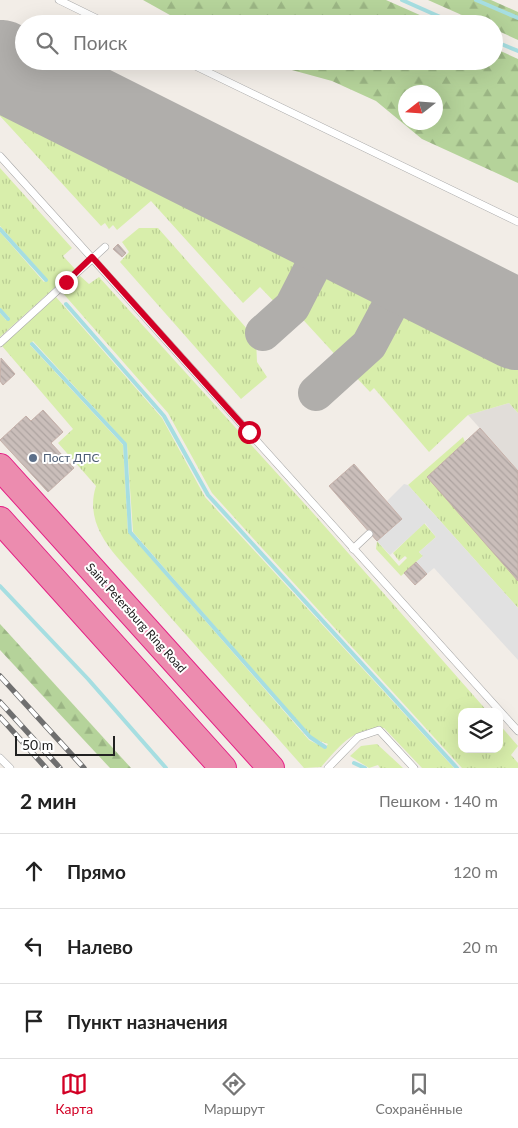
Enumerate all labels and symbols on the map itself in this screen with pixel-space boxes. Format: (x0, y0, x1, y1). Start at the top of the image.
north arrow (398, 85, 443, 130)
route end (55, 271, 78, 294)
route start (238, 421, 261, 444)
place label: Пост ДПС (43, 450, 100, 465)
marker: Пост ДПС (27, 452, 39, 464)
street label: Saint Petersburg Ring Road (83, 560, 190, 676)
scale bar (15, 733, 115, 756)

